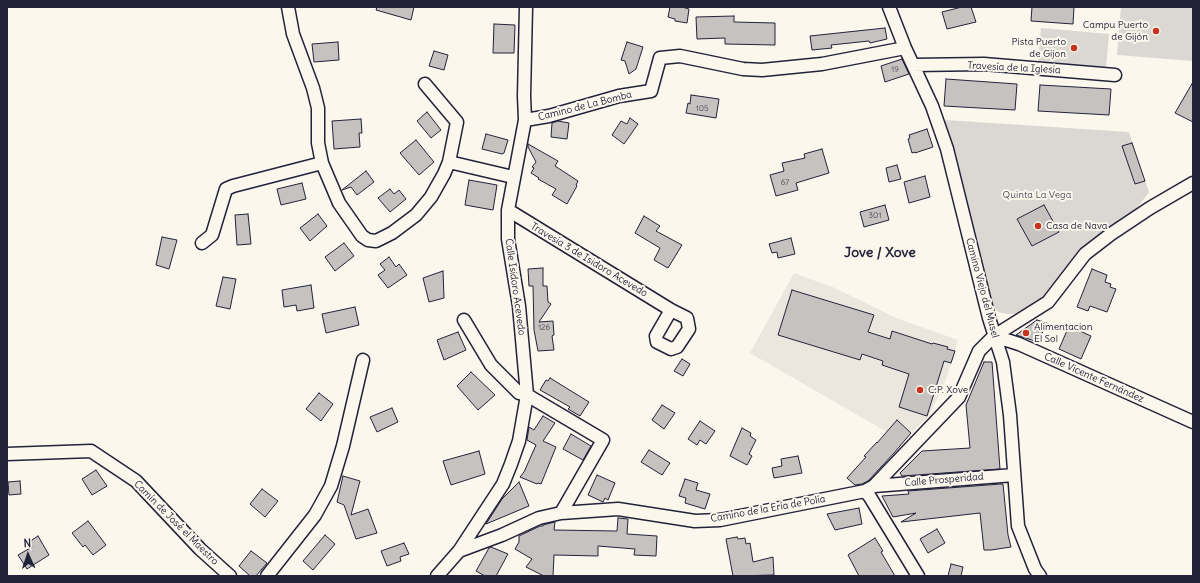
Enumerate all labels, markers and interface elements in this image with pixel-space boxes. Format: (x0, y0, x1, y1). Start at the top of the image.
place label: Campu Puerto de Gijón (1083, 19, 1148, 42)
marker: Campu Puerto de Gijón (1151, 26, 1161, 36)
place label: Pista Puerto de Gijon (1011, 36, 1066, 60)
marker: Pista Puerto de Gijon (1069, 43, 1079, 53)
street label: Travesía de la Iglesia (967, 60, 1061, 76)
house number: 19 (891, 65, 899, 75)
street label: Camino de La Bomba (537, 89, 633, 123)
house number: 105 (695, 104, 709, 114)
house number: 67 (781, 178, 789, 188)
park label: Quinta La Vega (1003, 189, 1071, 201)
house number: 301 (869, 211, 881, 221)
street label: Travesía 3 de Isidoro Acevedo (528, 220, 650, 300)
place label: Casa de Nava (1046, 220, 1107, 232)
marker: Casa de Nava (1033, 221, 1043, 231)
street label: Camino Viejo del Musel (963, 237, 1001, 339)
street label: Calle Isidoro Acevedo (502, 238, 528, 336)
district label: Jove / Xove (844, 245, 916, 261)
place label: Alimentacion El Sol (1034, 321, 1093, 344)
house number: 126 (538, 323, 550, 333)
marker: Alimentacion El Sol (1021, 328, 1031, 338)
street label: Calle Vicente Fernández (1042, 351, 1146, 405)
place label: C.P. Xove (928, 384, 968, 396)
marker: C.P. Xove (915, 385, 925, 395)
street label: Calle Prosperidad (904, 471, 984, 489)
street label: Camín de José el Maestro (131, 478, 221, 568)
street label: Camino de la Ería de Polía (710, 493, 826, 525)
north arrow (8, 535, 48, 575)
text: N (23, 536, 32, 550)

